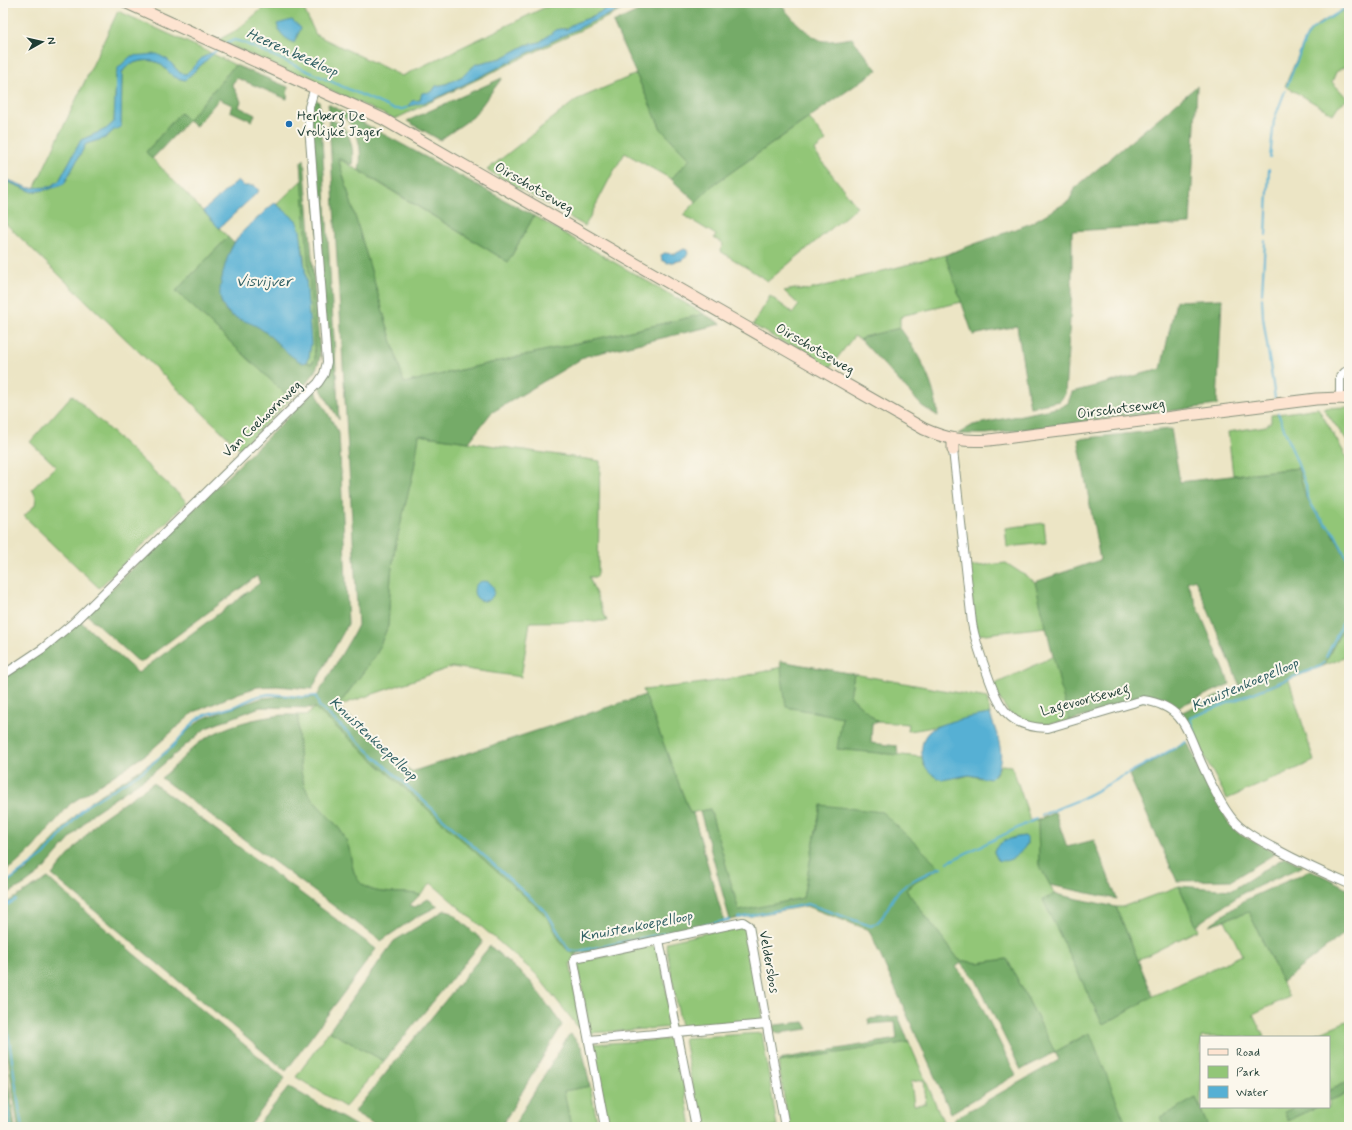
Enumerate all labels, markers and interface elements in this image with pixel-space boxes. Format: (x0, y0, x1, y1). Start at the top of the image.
north arrow (22, 22, 62, 62)
water label: Heerenbeekloop (243, 24, 342, 83)
text: N (43, 36, 58, 45)
place label: Herberg De Vrolijke Jager (297, 107, 382, 141)
marker: Herberg De Vrolijke Jager (284, 119, 294, 129)
street label: Oirschotseweg (491, 158, 577, 218)
water label: Visvijver (236, 272, 294, 292)
street label: Oirschotseweg (772, 319, 858, 379)
street label: Van Coehoornweg (218, 377, 306, 461)
street label: Oirschotseweg (1076, 395, 1166, 423)
water label: Knuistenkoepelloop (1188, 653, 1303, 717)
street label: Lagevoortseweg (1039, 680, 1132, 722)
water label: Knuistenkoepelloop (324, 693, 422, 786)
water label: Knuistenkoepelloop (578, 906, 695, 948)
street label: Veldersbos (755, 929, 783, 995)
legend (1200, 1036, 1330, 1108)
text: Road (1236, 1045, 1260, 1061)
text: Park (1236, 1065, 1260, 1081)
text: Water (1236, 1085, 1268, 1101)

